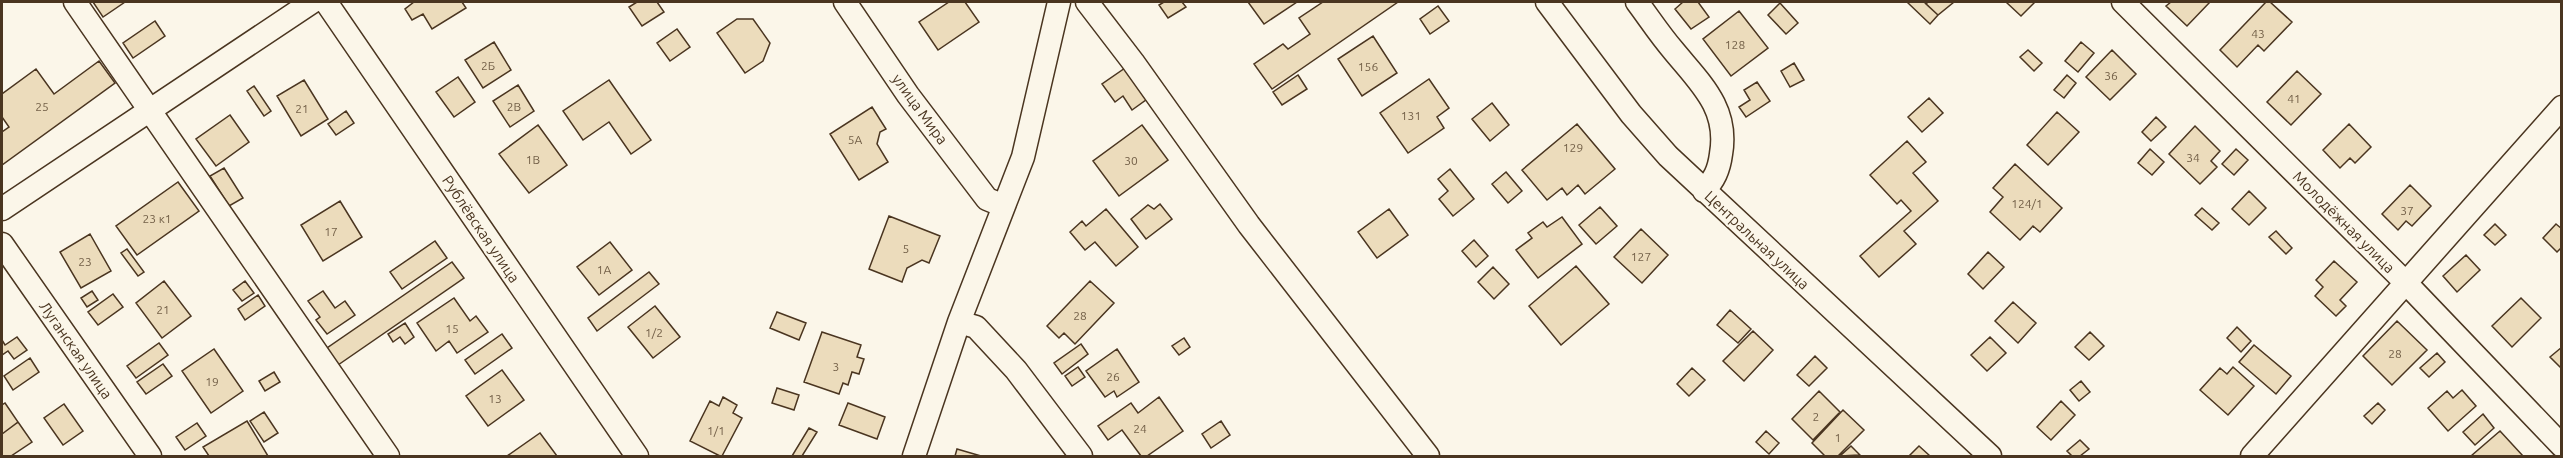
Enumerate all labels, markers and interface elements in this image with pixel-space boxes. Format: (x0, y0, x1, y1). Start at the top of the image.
house number: 43 (2251, 27, 2265, 40)
house number: 128 (1725, 38, 1745, 51)
house number: 2Б (481, 59, 495, 72)
house number: 156 (1358, 60, 1378, 73)
house number: 36 (2104, 69, 2118, 82)
street label: улица Мира (889, 70, 951, 148)
house number: 41 (2287, 92, 2301, 105)
house number: 25 (35, 100, 49, 113)
house number: 2В (507, 100, 521, 113)
house number: 21 (295, 102, 309, 115)
house number: 131 (1401, 109, 1421, 122)
house number: 5А (848, 133, 862, 146)
house number: 129 (1563, 141, 1583, 154)
house number: 34 (2186, 151, 2200, 164)
house number: 1В (526, 153, 540, 166)
house number: 30 (1124, 154, 1138, 167)
street label: Молодёжная улица (2290, 168, 2398, 276)
street label: Рублёвская улица (439, 172, 523, 286)
street label: Центральная улица (1701, 187, 1813, 293)
house number: 124/1 (2011, 197, 2043, 210)
house number: 37 (2400, 204, 2414, 217)
house number: 23 к1 (142, 212, 172, 225)
house number: 17 (324, 225, 338, 238)
house number: 5 (903, 242, 909, 255)
house number: 127 (1631, 250, 1651, 263)
house number: 23 (78, 255, 92, 268)
house number: 1А (597, 263, 611, 276)
street label: Луганская улица (36, 298, 116, 402)
house number: 21 (156, 303, 170, 316)
house number: 28 (1073, 309, 1087, 322)
house number: 15 (445, 322, 459, 335)
house number: 1/2 (645, 326, 663, 339)
house number: 28 (2388, 347, 2402, 360)
house number: 3 (833, 360, 839, 373)
house number: 26 (1106, 370, 1120, 383)
house number: 19 (205, 375, 219, 388)
house number: 13 (488, 392, 502, 405)
house number: 2 (1813, 410, 1819, 423)
house number: 24 (1133, 422, 1147, 435)
house number: 1/1 (707, 424, 725, 437)
house number: 1 (1835, 431, 1841, 444)

